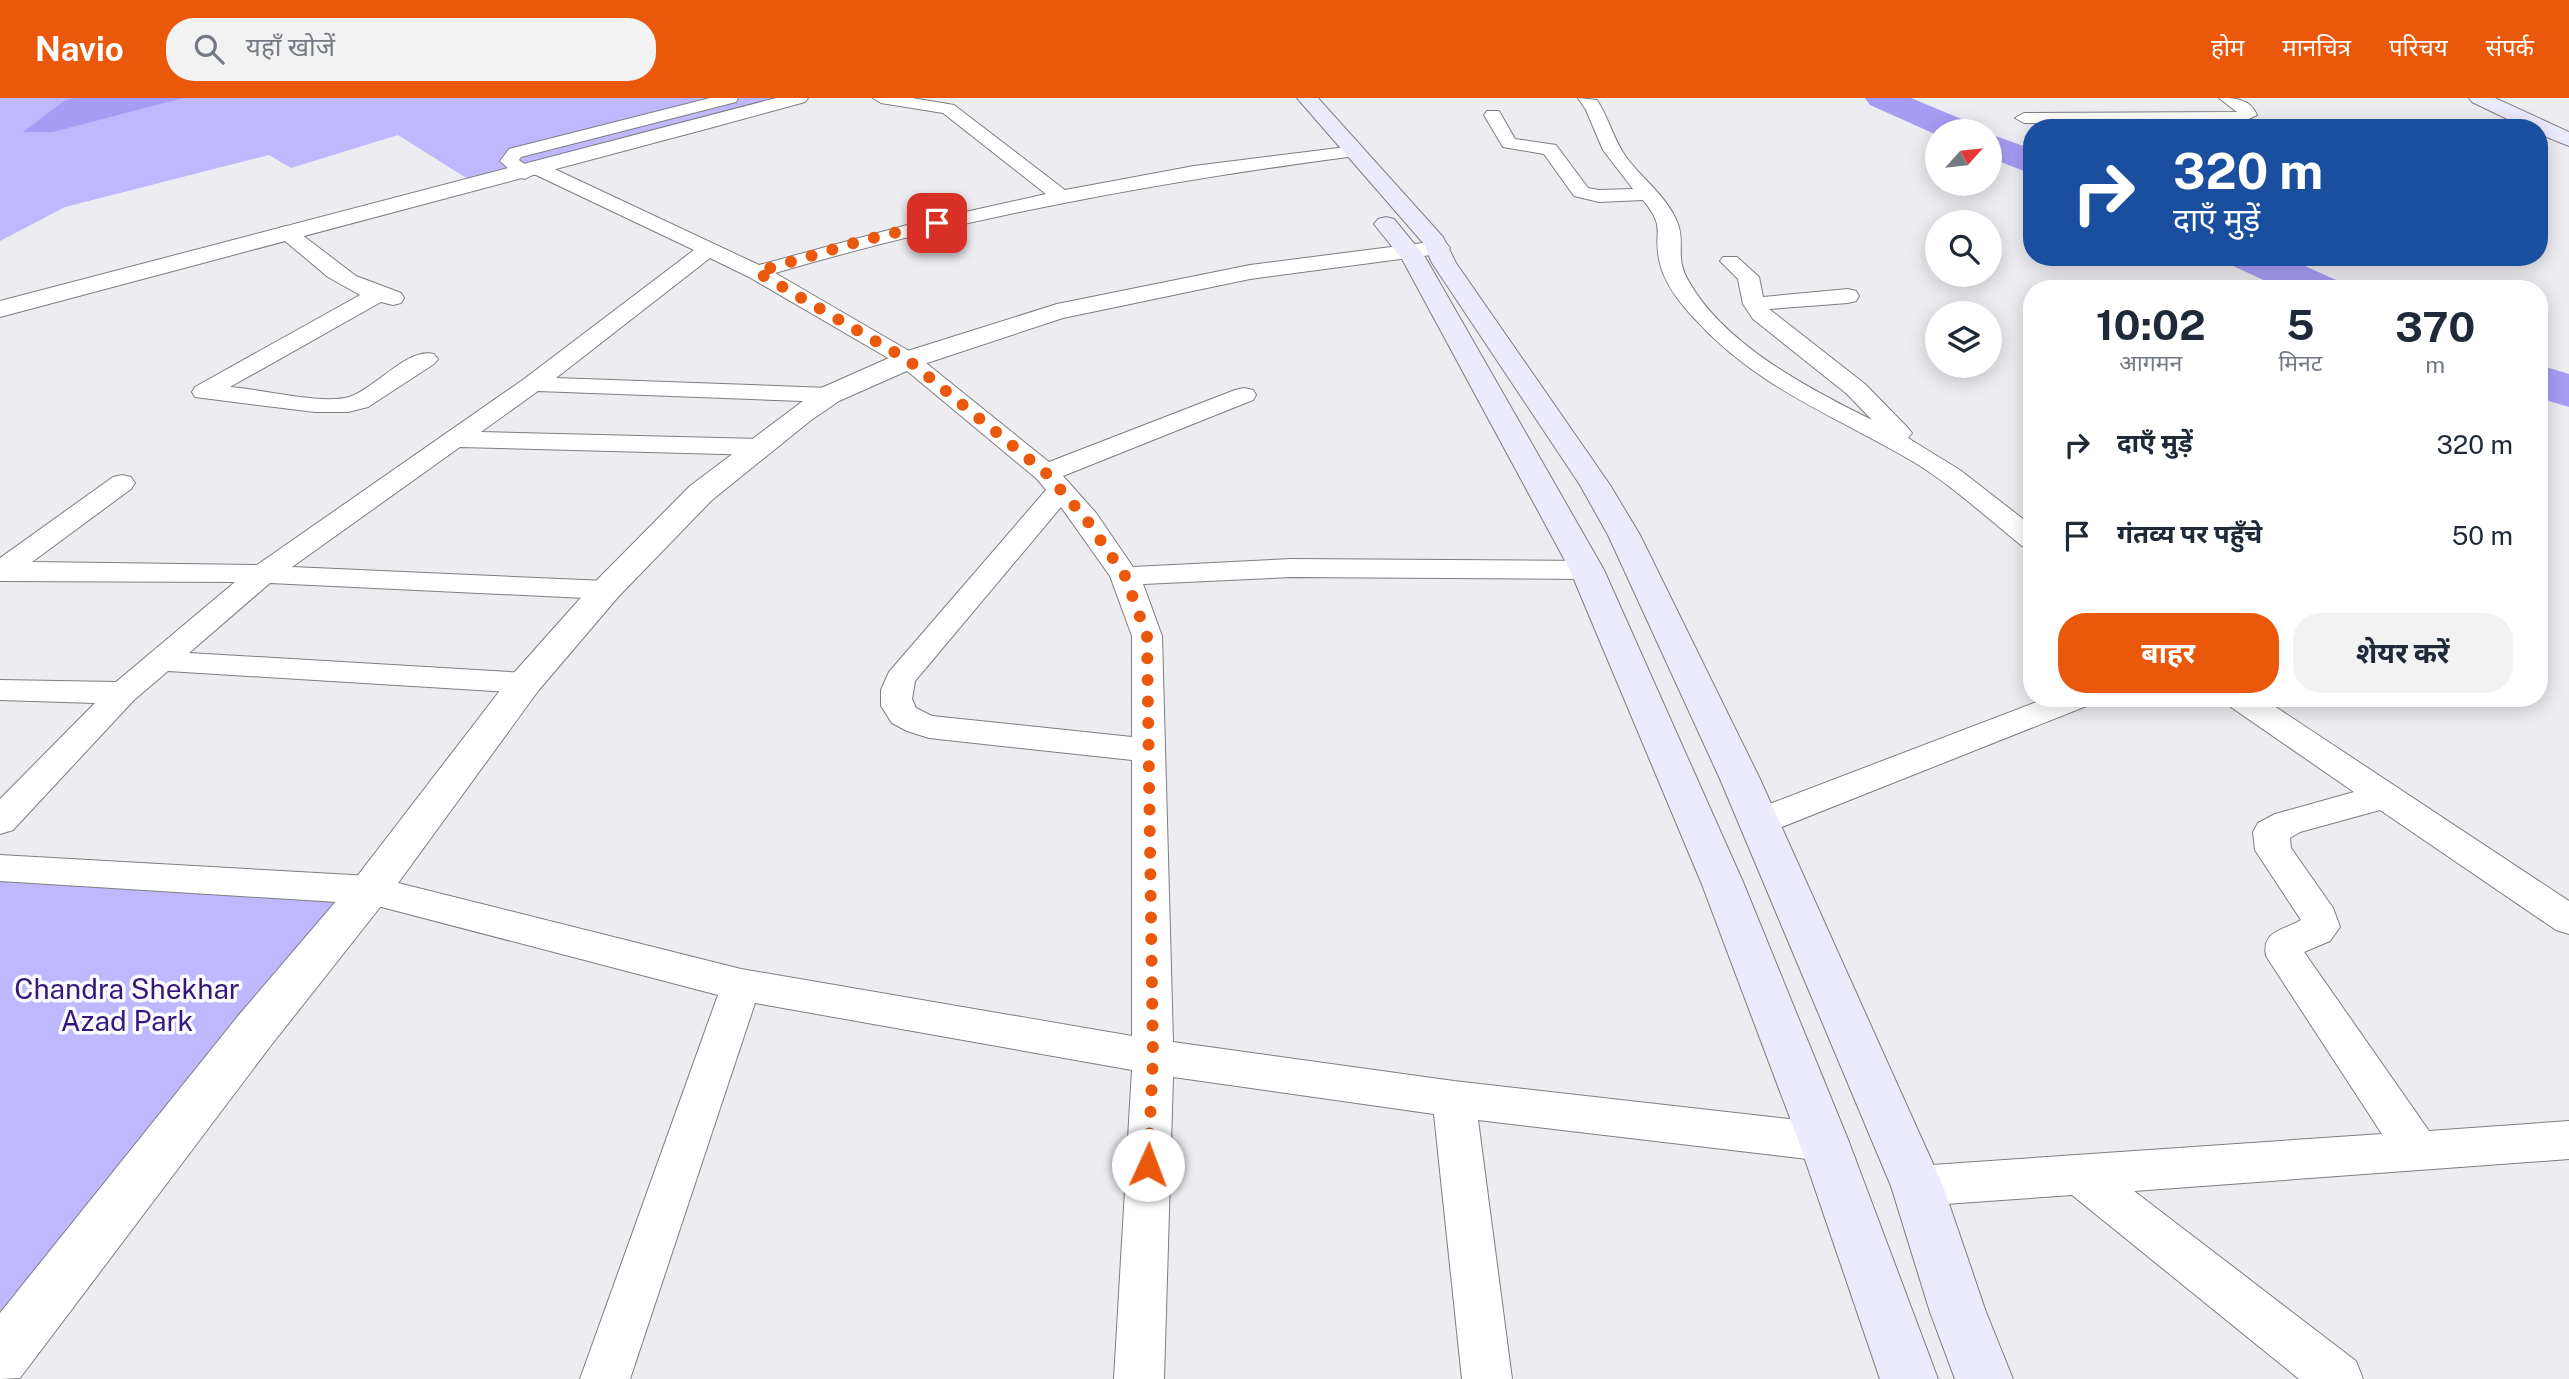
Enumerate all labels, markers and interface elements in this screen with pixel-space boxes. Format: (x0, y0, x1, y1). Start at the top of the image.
search box (166, 18, 656, 81)
text: Navio (35, 30, 124, 68)
icon: search (190, 30, 228, 68)
text: यहाँ खोजें (246, 31, 335, 62)
text: होम (2211, 33, 2244, 61)
text: मानचित्र (2282, 33, 2351, 61)
text: परिचय (2389, 33, 2448, 61)
text: संपर्क (2486, 33, 2534, 61)
north arrow (1925, 119, 2002, 196)
map controls (1925, 119, 2002, 378)
text: 320 m (2173, 142, 2323, 200)
icon: right (2058, 147, 2149, 238)
pin (907, 193, 967, 253)
text: दाएँ मुड़ें (2173, 201, 2260, 238)
icon: arrive (918, 204, 956, 242)
button: search (1925, 210, 2002, 287)
text: 10:02 (2096, 300, 2206, 349)
text: 5 (2286, 300, 2315, 349)
button: layers (1925, 301, 2002, 378)
text: 370 (2395, 302, 2475, 351)
text: आगमन (2119, 349, 2182, 376)
text: मिनट (2278, 349, 2322, 376)
text: m (2425, 351, 2445, 378)
icon: right (2058, 426, 2096, 464)
text: दाएँ मुड़ें (2117, 427, 2193, 458)
text: 320 m (2436, 429, 2513, 460)
icon: arrive (2058, 517, 2096, 555)
text: गंतव्य पर पहुँचे (2117, 518, 2262, 549)
text: 50 m (2452, 520, 2513, 551)
button: बाहर (2058, 613, 2279, 693)
button: शेयर करें (2293, 613, 2513, 693)
park label: Chandra Shekhar Azad Park (14, 972, 240, 1037)
position arrow (1111, 1128, 1185, 1202)

